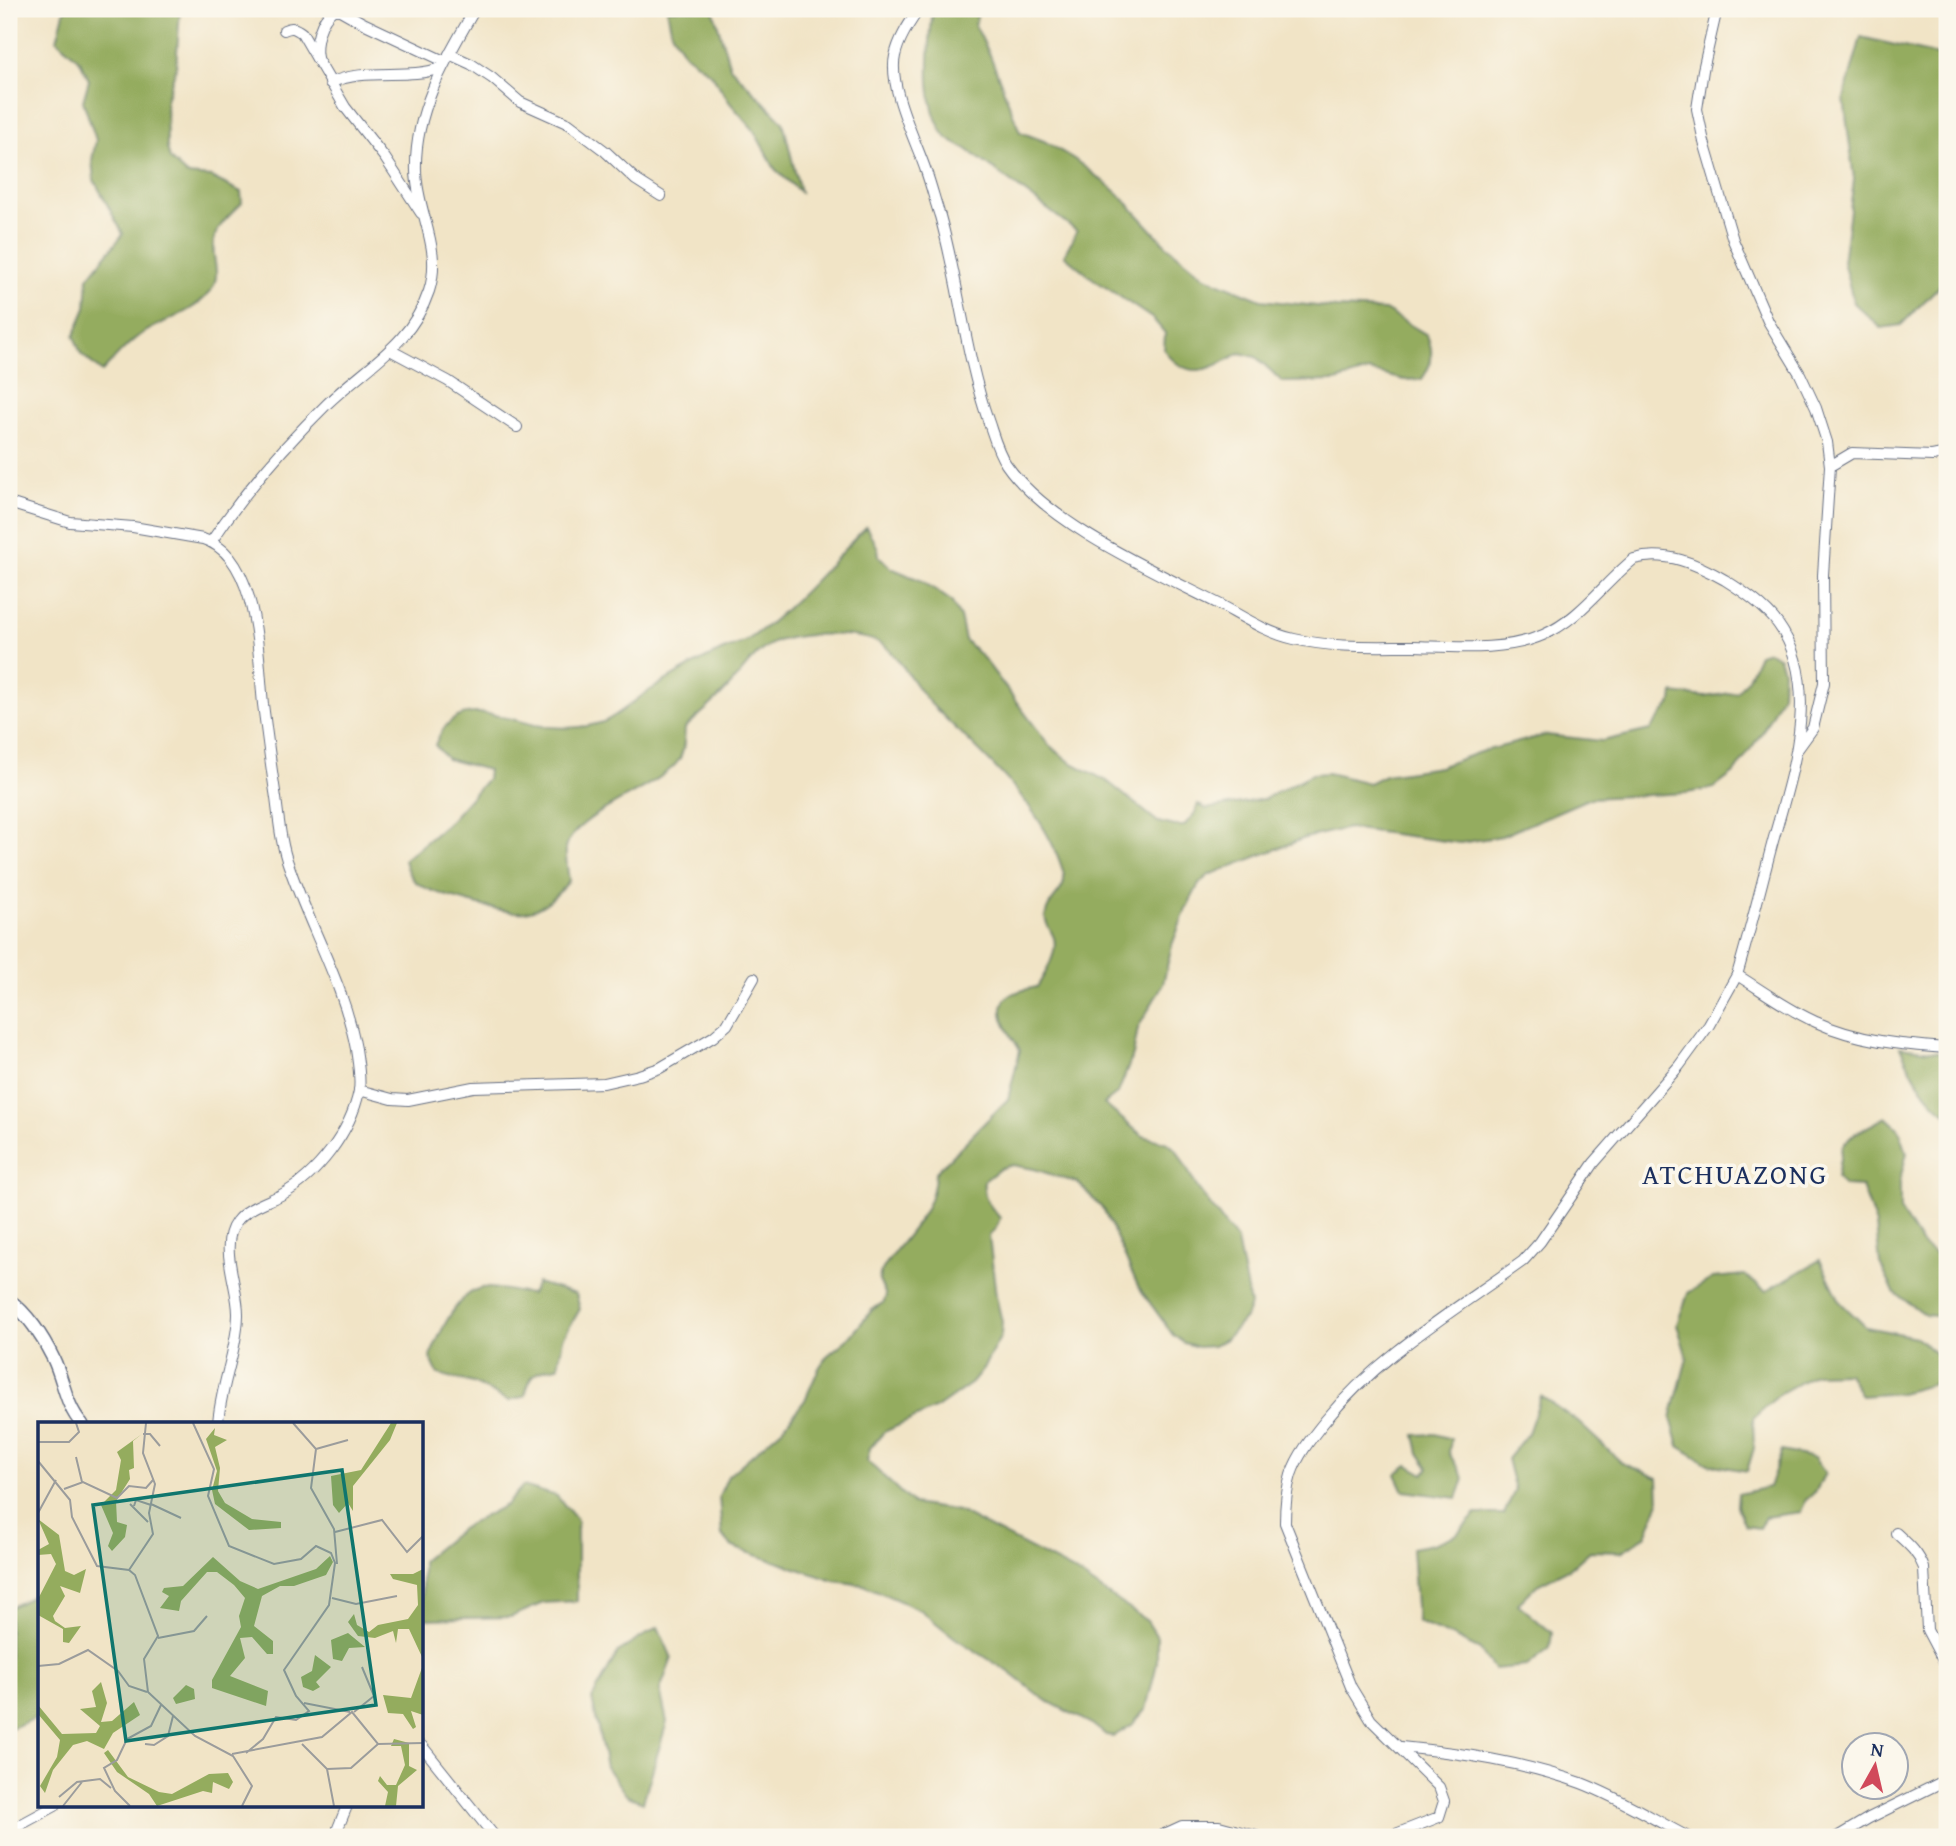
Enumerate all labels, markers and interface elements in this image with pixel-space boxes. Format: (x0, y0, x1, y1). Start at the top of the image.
district label: ATCHUAZONG (1642, 1153, 1828, 1194)
inset map (38, 1422, 424, 1808)
north arrow (1840, 1730, 1910, 1800)
text: N (1869, 1734, 1886, 1764)

